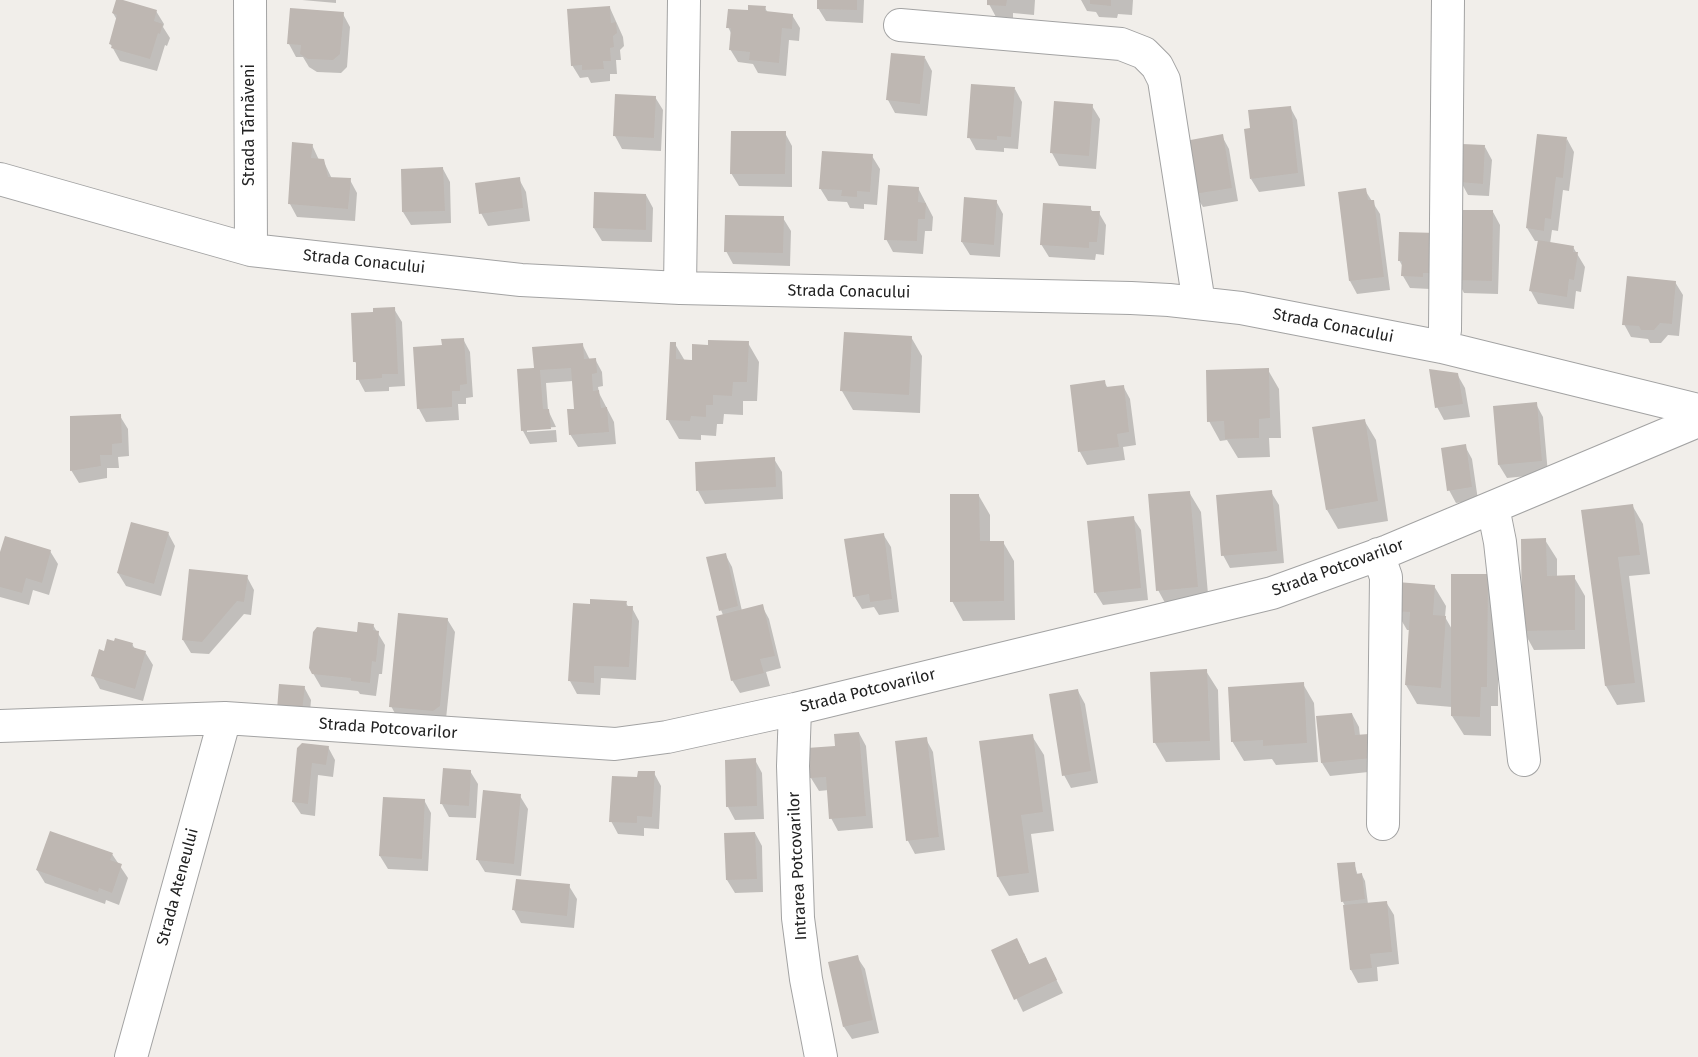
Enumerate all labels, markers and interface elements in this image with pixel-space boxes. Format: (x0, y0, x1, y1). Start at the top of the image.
street label: Strada Târnăveni (240, 64, 260, 186)
street label: Strada Conacului (302, 246, 426, 278)
street label: Strada Conacului (787, 281, 911, 303)
street label: Strada Conacului (1271, 305, 1395, 347)
street label: Strada Potcovarilor (1270, 535, 1406, 601)
street label: Strada Potcovarilor (798, 665, 938, 717)
street label: Strada Potcovarilor (318, 715, 458, 743)
street label: Intrarea Potcovarilor (785, 791, 811, 941)
street label: Strada Ateneului (153, 826, 203, 948)

